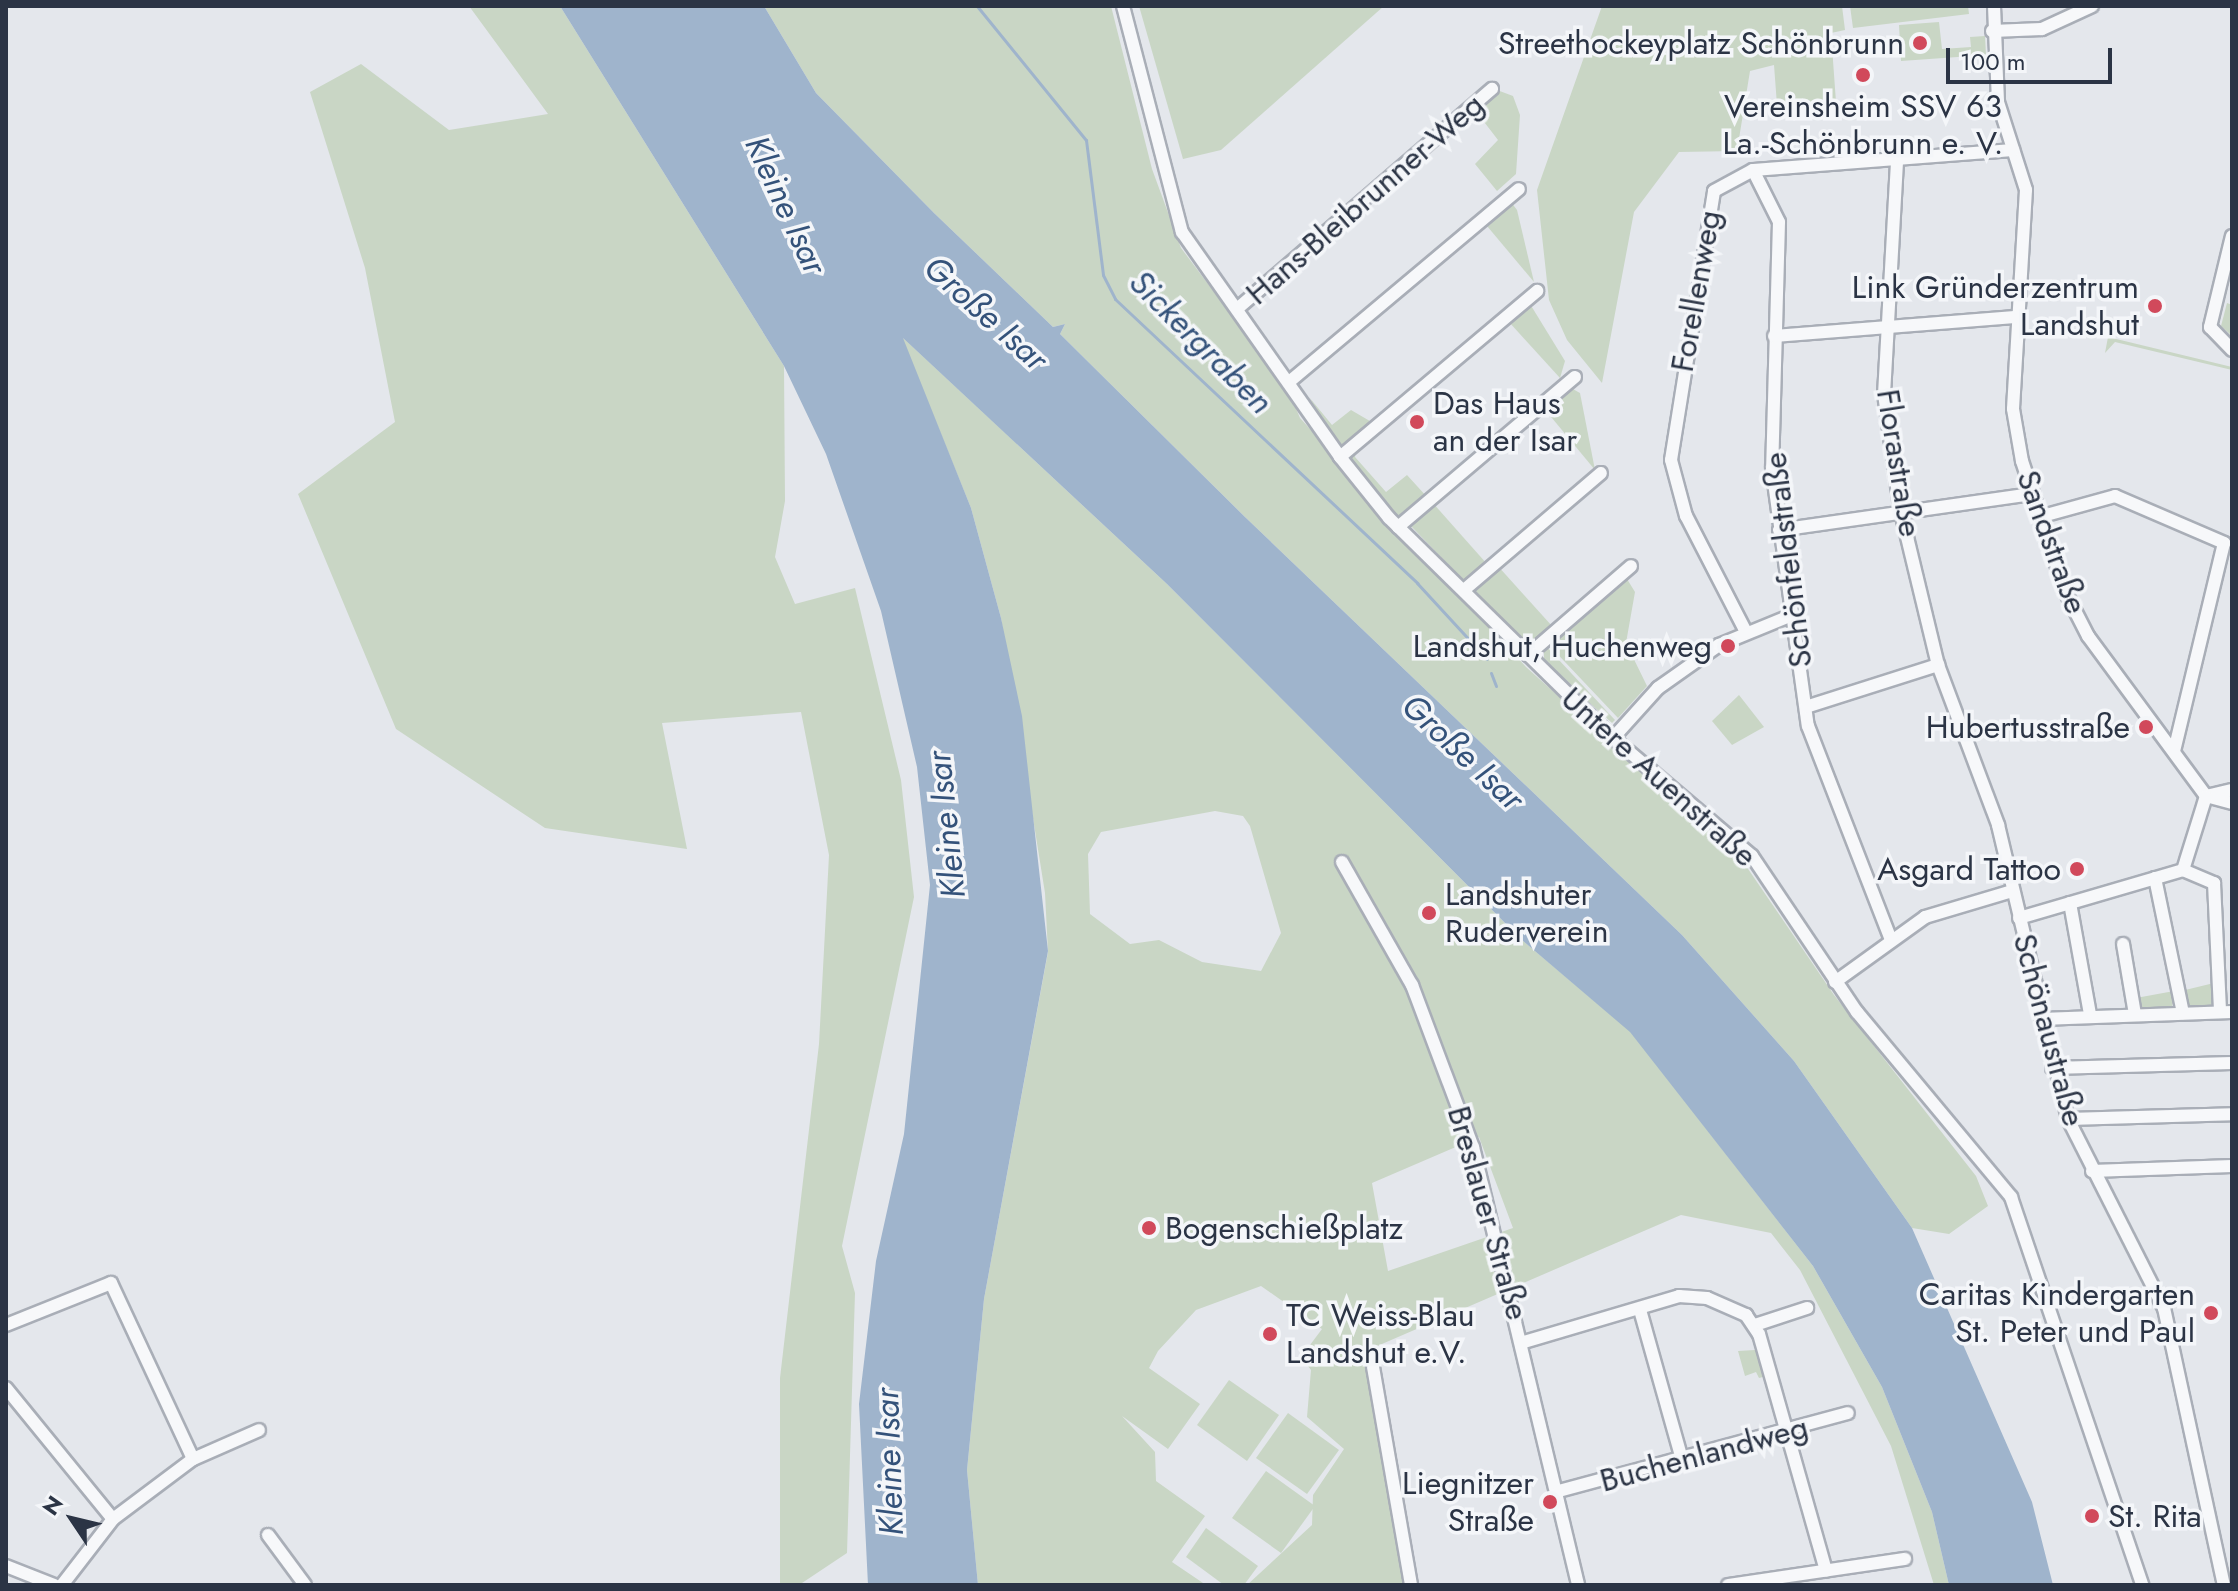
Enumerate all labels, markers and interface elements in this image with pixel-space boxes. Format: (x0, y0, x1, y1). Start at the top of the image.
place label: Streethockeyplatz Schönbrunn (1498, 24, 1904, 62)
scale bar (1950, 32, 2116, 82)
marker: Streethockeyplatz Schönbrunn (1911, 34, 1929, 52)
text: 100 m (1960, 44, 2026, 79)
marker: Vereinsheim SSV 63 La.-Schönbrunn e. V. (1854, 66, 1872, 84)
street label: Hans-Bleibrunner-Weg (1238, 85, 1492, 313)
place label: Vereinsheim SSV 63 La.-Schönbrunn e. V. (1723, 88, 2003, 163)
water label: Kleine Isar (736, 129, 836, 281)
street label: Forellenweg (1663, 207, 1729, 375)
water label: Große Isar (916, 247, 1056, 379)
water label: Sickergraben (1121, 262, 1281, 422)
place label: Link Gründerzentrum Landshut (1852, 269, 2139, 344)
marker: Link Gründerzentrum Landshut (2146, 297, 2164, 315)
place label: Das Haus an der Isar (1433, 385, 1577, 460)
street label: Florastraße (1868, 387, 1930, 539)
marker: Das Haus an der Isar (1408, 413, 1426, 431)
street label: Schönfeldstraße (1756, 450, 1820, 670)
street label: Sandstraße (2008, 465, 2096, 619)
place label: Landshut, Huchenweg (1413, 627, 1712, 665)
marker: Landshut, Huchenweg (1719, 637, 1737, 655)
street label: Untere Auenstraße (1553, 679, 1765, 875)
water label: Große Isar (1393, 685, 1533, 819)
place label: Hubertusstraße (1926, 708, 2130, 746)
marker: Hubertusstraße (2137, 718, 2155, 736)
water label: Kleine Isar (918, 749, 974, 901)
place label: Asgard Tattoo (1877, 850, 2061, 888)
marker: Asgard Tattoo (2068, 860, 2086, 878)
place label: Landshuter Ruderverein (1445, 876, 1609, 951)
marker: Landshuter Ruderverein (1420, 904, 1438, 922)
street label: Schönaustraße (2005, 930, 2093, 1130)
street label: Breslauer Straße (1439, 1102, 1537, 1324)
place label: Bogenschießplatz (1165, 1209, 1403, 1247)
marker: Bogenschießplatz (1140, 1219, 1158, 1237)
place label: Caritas Kindergarten St. Peter und Paul (1919, 1276, 2195, 1351)
place label: TC Weiss-Blau Landshut e.V. (1286, 1297, 1475, 1372)
marker: Caritas Kindergarten St. Peter und Paul (2202, 1304, 2220, 1322)
marker: TC Weiss-Blau Landshut e.V. (1261, 1325, 1279, 1343)
water label: Kleine Isar (866, 1387, 912, 1537)
street label: Buchenlandweg (1596, 1408, 1812, 1500)
place label: Liegnitzer Straße (1402, 1465, 1534, 1540)
north arrow (32, 1479, 112, 1559)
text: N (34, 1489, 70, 1522)
marker: Liegnitzer Straße (1541, 1493, 1559, 1511)
place label: St. Rita (2108, 1497, 2202, 1535)
marker: St. Rita (2083, 1507, 2101, 1525)

